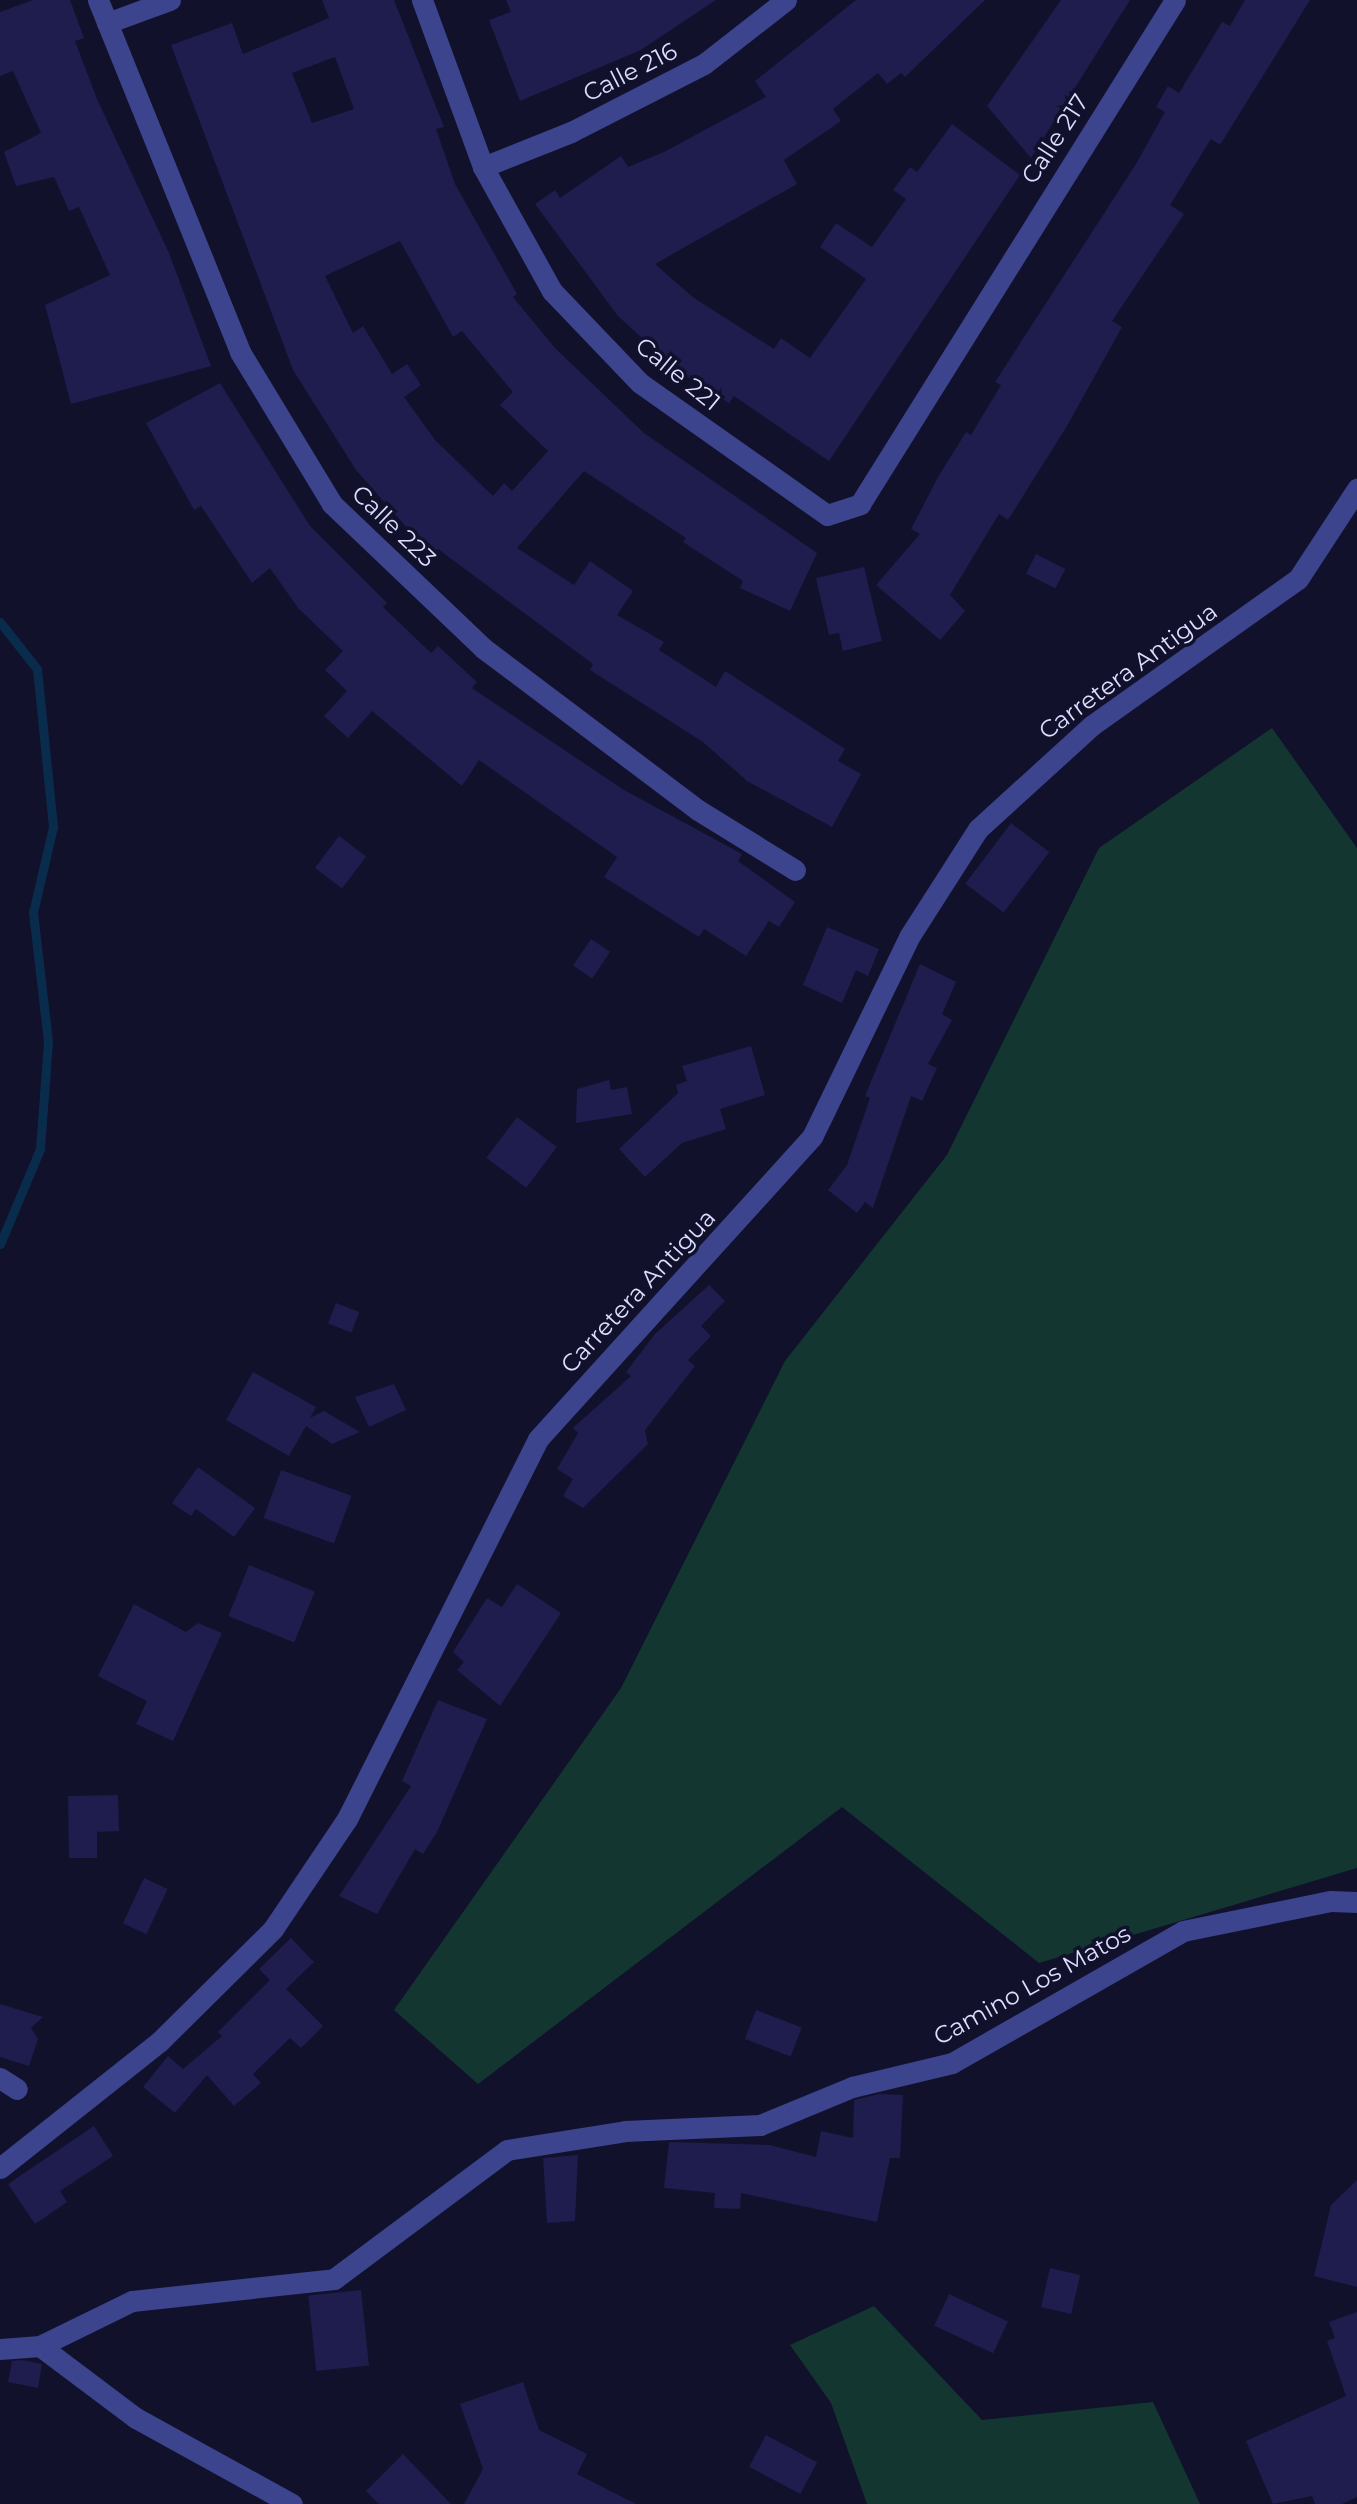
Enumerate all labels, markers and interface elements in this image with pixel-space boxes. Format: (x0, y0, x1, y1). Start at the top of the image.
street label: Calle 216 (578, 36, 682, 108)
street label: Calle 217 (1015, 89, 1095, 189)
street label: Calle 221 (630, 331, 726, 417)
street label: Calle 223 (346, 479, 442, 573)
street label: Carretera Antigua (1033, 597, 1223, 745)
street label: Carretera Antigua (555, 1203, 721, 1379)
street label: Camino Los Matos (929, 1919, 1135, 2051)

